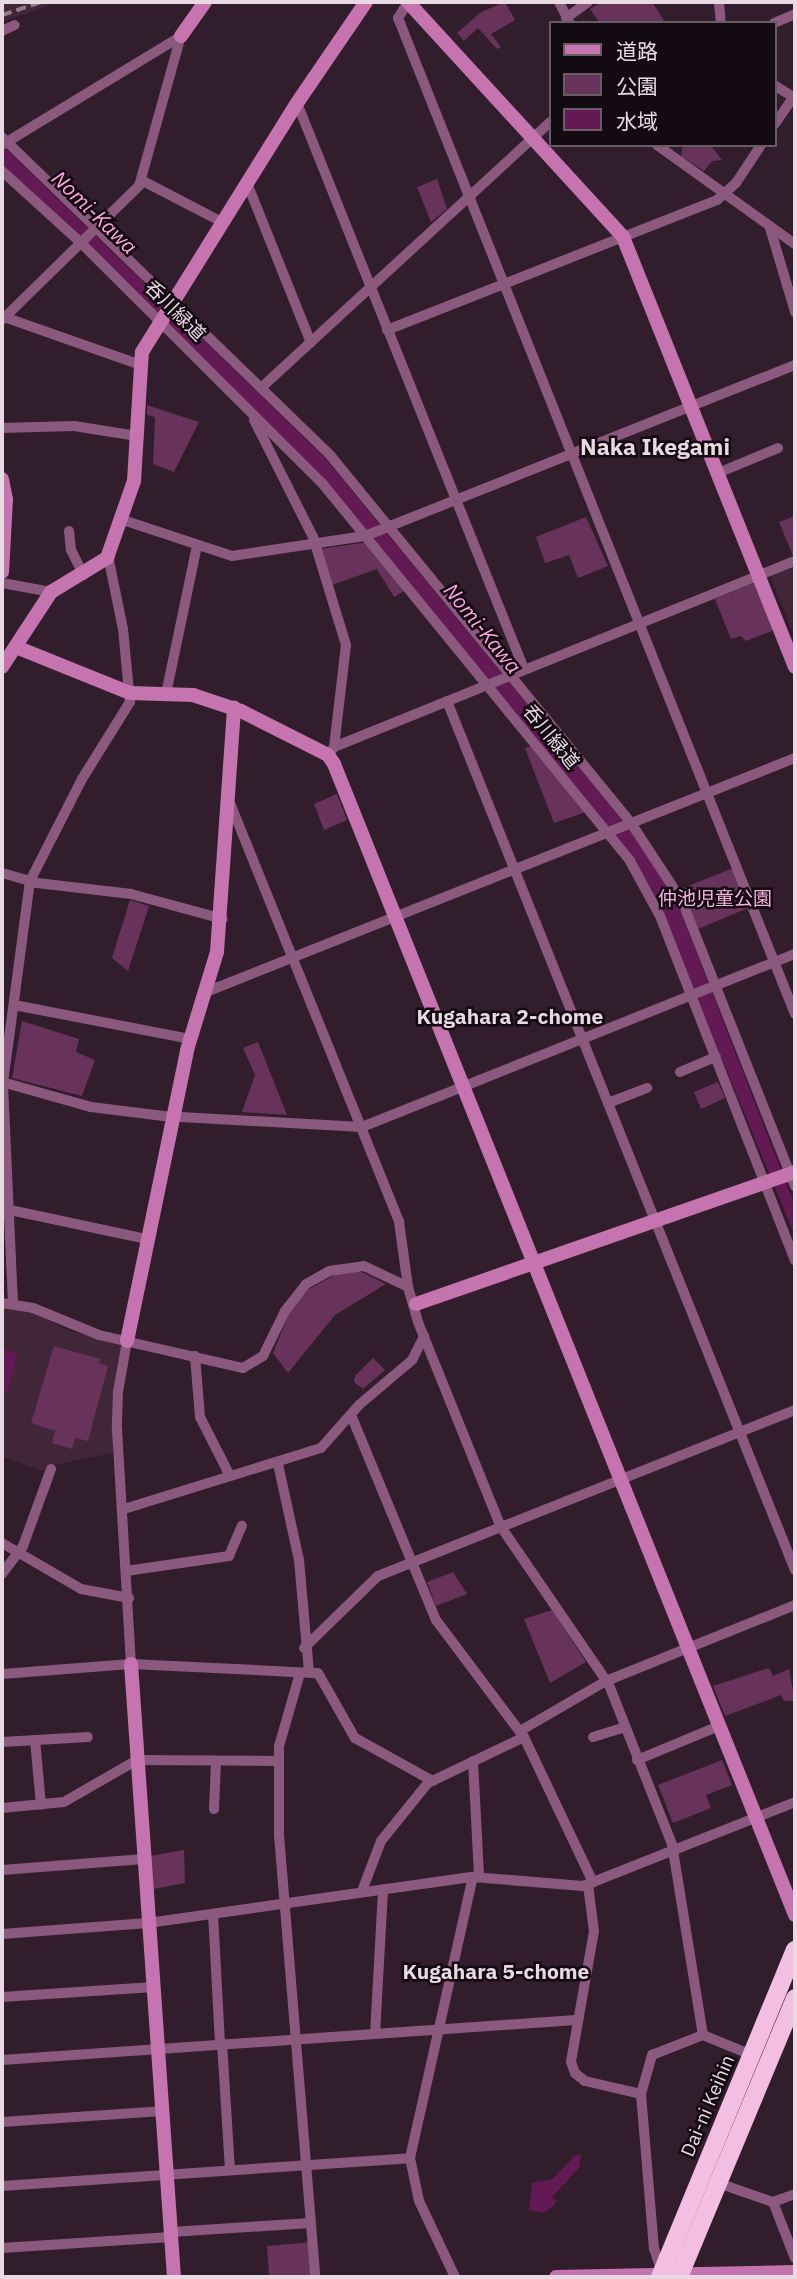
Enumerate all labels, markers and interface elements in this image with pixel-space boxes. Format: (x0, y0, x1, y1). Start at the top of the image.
legend (548, 21, 776, 147)
text: 道路 (616, 37, 658, 65)
text: 公園 (616, 72, 658, 100)
text: 水域 (616, 107, 658, 135)
water label: Nomi-Kawa (47, 165, 143, 259)
street label: 呑川緑道 (140, 276, 210, 346)
district label: Naka Ikegami (580, 432, 730, 460)
water label: Nomi-Kawa (439, 578, 527, 678)
street label: 呑川緑道 (518, 700, 584, 774)
park label: 仲池児童公園 (658, 888, 772, 910)
district label: Kugahara 2-chome (417, 1003, 603, 1029)
district label: Kugahara 5-chome (403, 1958, 589, 1984)
street label: Dai-ni Keihin (676, 2052, 740, 2160)

